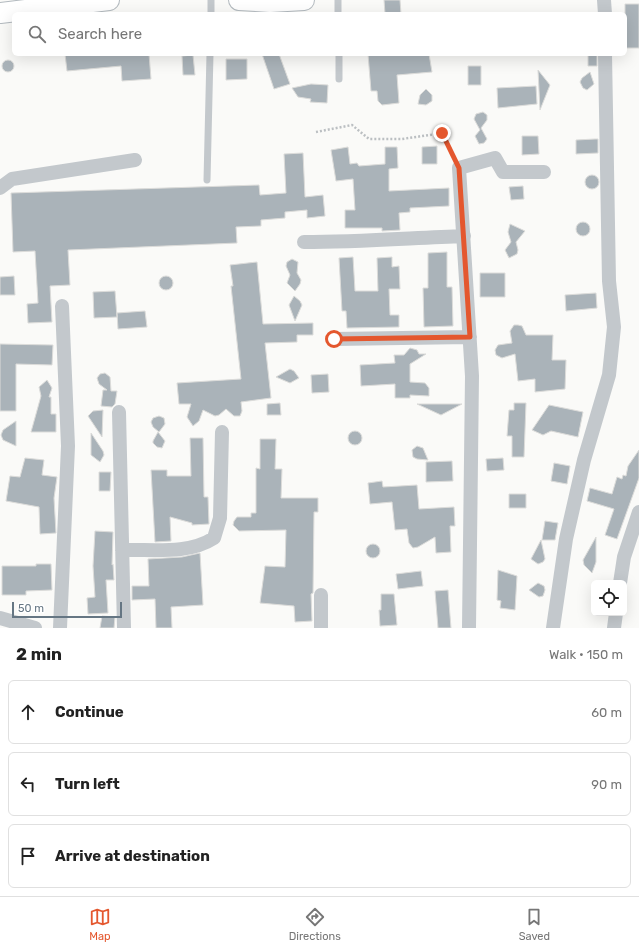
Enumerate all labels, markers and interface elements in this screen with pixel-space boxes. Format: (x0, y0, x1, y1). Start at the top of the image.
search box (12, 12, 627, 56)
icon: search (26, 23, 48, 45)
text: Search here (58, 25, 142, 43)
route end (433, 124, 451, 142)
route start (325, 330, 343, 348)
map controls (591, 580, 627, 616)
button: locate (591, 580, 627, 616)
scale bar (12, 600, 122, 619)
text: 50 m (18, 602, 44, 615)
text: 2 min (16, 644, 62, 664)
text: Walk · 150 m (549, 647, 623, 662)
icon: ahead (17, 701, 39, 723)
text: Continue (55, 703, 124, 721)
text: 60 m (591, 705, 622, 720)
icon: left (17, 773, 39, 795)
text: Turn left (55, 775, 120, 793)
text: 90 m (591, 777, 622, 792)
icon: arrive (17, 845, 39, 867)
text: Arrive at destination (55, 847, 210, 865)
tab: Map (89, 906, 111, 943)
tab: Directions (289, 906, 341, 943)
tab: Saved (519, 906, 550, 943)

